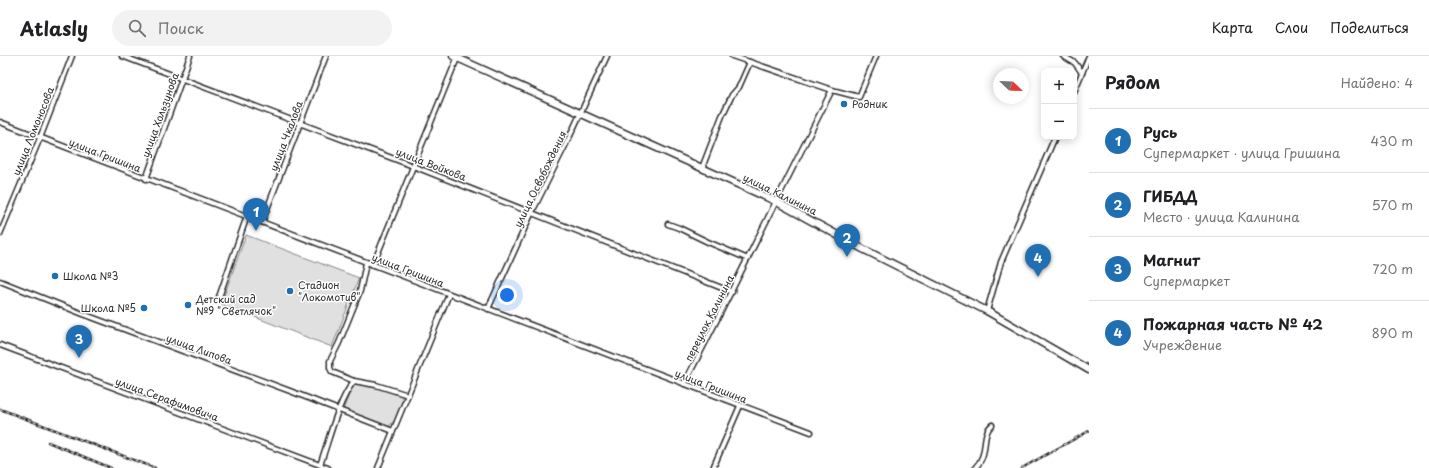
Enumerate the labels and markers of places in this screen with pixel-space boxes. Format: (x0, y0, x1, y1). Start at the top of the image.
place label: Родник (852, 96, 887, 111)
marker: Родник (839, 99, 849, 109)
pin: 1 (243, 198, 269, 231)
pin: 2 (834, 224, 860, 257)
pin: 4 (1025, 244, 1051, 277)
place label: Школа №3 (63, 268, 118, 283)
marker: Школа №3 (50, 271, 60, 281)
place label: Стадион "Локомотив" (298, 277, 360, 304)
marker: Стадион "Локомотив" (285, 286, 295, 296)
place label: Детский сад №9 "Светлячок" (195, 291, 276, 318)
place label: Школа №5 (81, 300, 136, 315)
marker: Детский сад №9 "Светлячок" (183, 300, 193, 310)
marker: Школа №5 (139, 303, 149, 313)
pin: 3 (66, 325, 92, 358)

